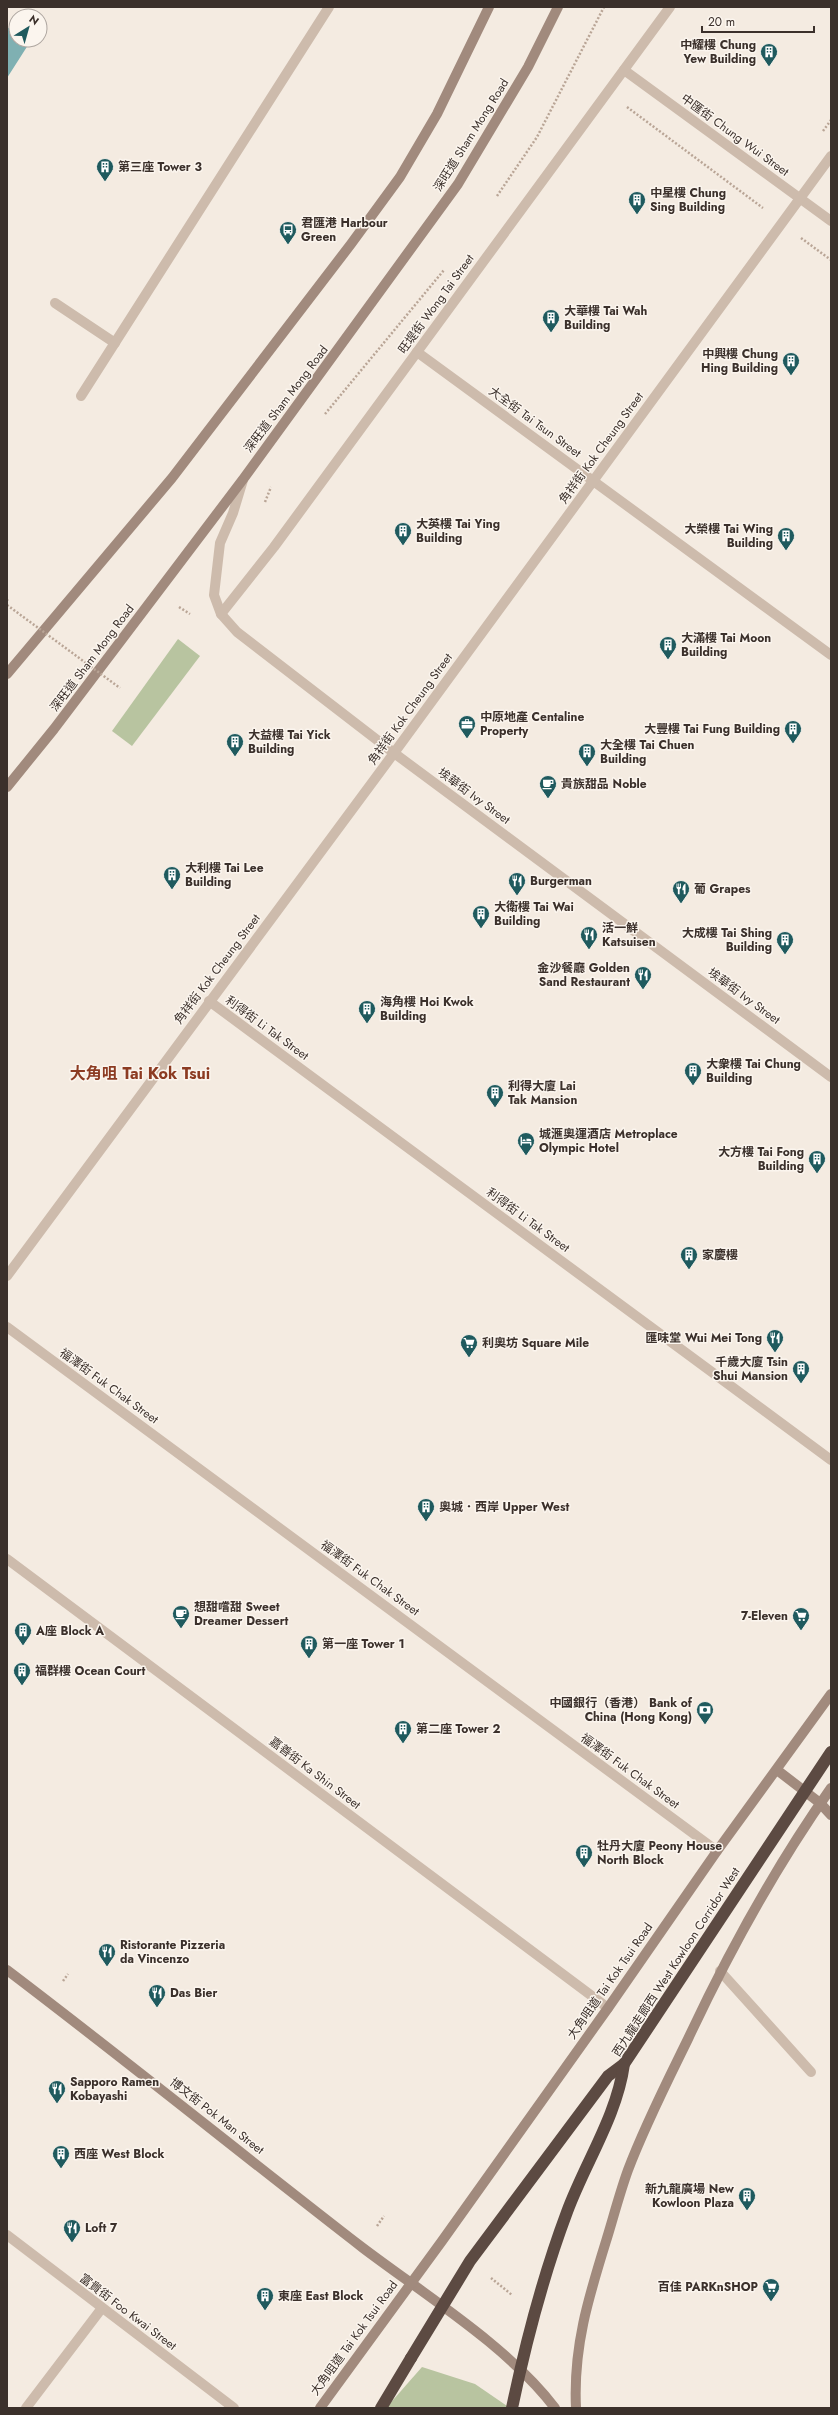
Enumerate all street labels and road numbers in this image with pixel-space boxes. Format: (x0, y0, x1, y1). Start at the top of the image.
street label: 深旺道 Sham Mong Road (429, 75, 513, 195)
street label: 中匯街 Chung Wui Street (677, 90, 793, 181)
street label: 旺堤街 Wong Tai Street (394, 250, 478, 358)
street label: 深旺道 Sham Mong Road (240, 342, 332, 456)
street label: 大全街 Tai Tsun Street (485, 382, 585, 462)
street label: 角祥街 Kok Cheung Street (554, 388, 648, 507)
street label: 深旺道 Sham Mong Road (46, 601, 138, 715)
street label: 角祥街 Kok Cheung Street (363, 649, 457, 768)
street label: 埃華街 Ivy Street (434, 764, 514, 829)
street label: 角祥街 Kok Cheung Street (170, 910, 265, 1028)
street label: 埃華街 Ivy Street (704, 964, 784, 1029)
street label: 利得街 Li Tak Street (222, 992, 313, 1065)
street label: 利得街 Li Tak Street (483, 1184, 574, 1257)
street label: 福澤街 Fuk Chak Street (56, 1344, 162, 1428)
street label: 福澤街 Fuk Chak Street (317, 1536, 423, 1620)
street label: 福澤街 Fuk Chak Street (577, 1729, 683, 1813)
street label: 嘉善街 Ka Shin Street (266, 1733, 365, 1813)
street label: 西九龍走廊西 West Kowloon Corridor West (608, 1864, 744, 2060)
street label: 大角咀道 Tai Kok Tsui Road (563, 1919, 657, 2043)
street label: 博文街 Pok Man Street (166, 2073, 268, 2159)
street label: 富貴街 Foo Kwai Street (76, 2269, 180, 2355)
street label: 大角咀道 Tai Kok Tsui Road (306, 2277, 402, 2399)

